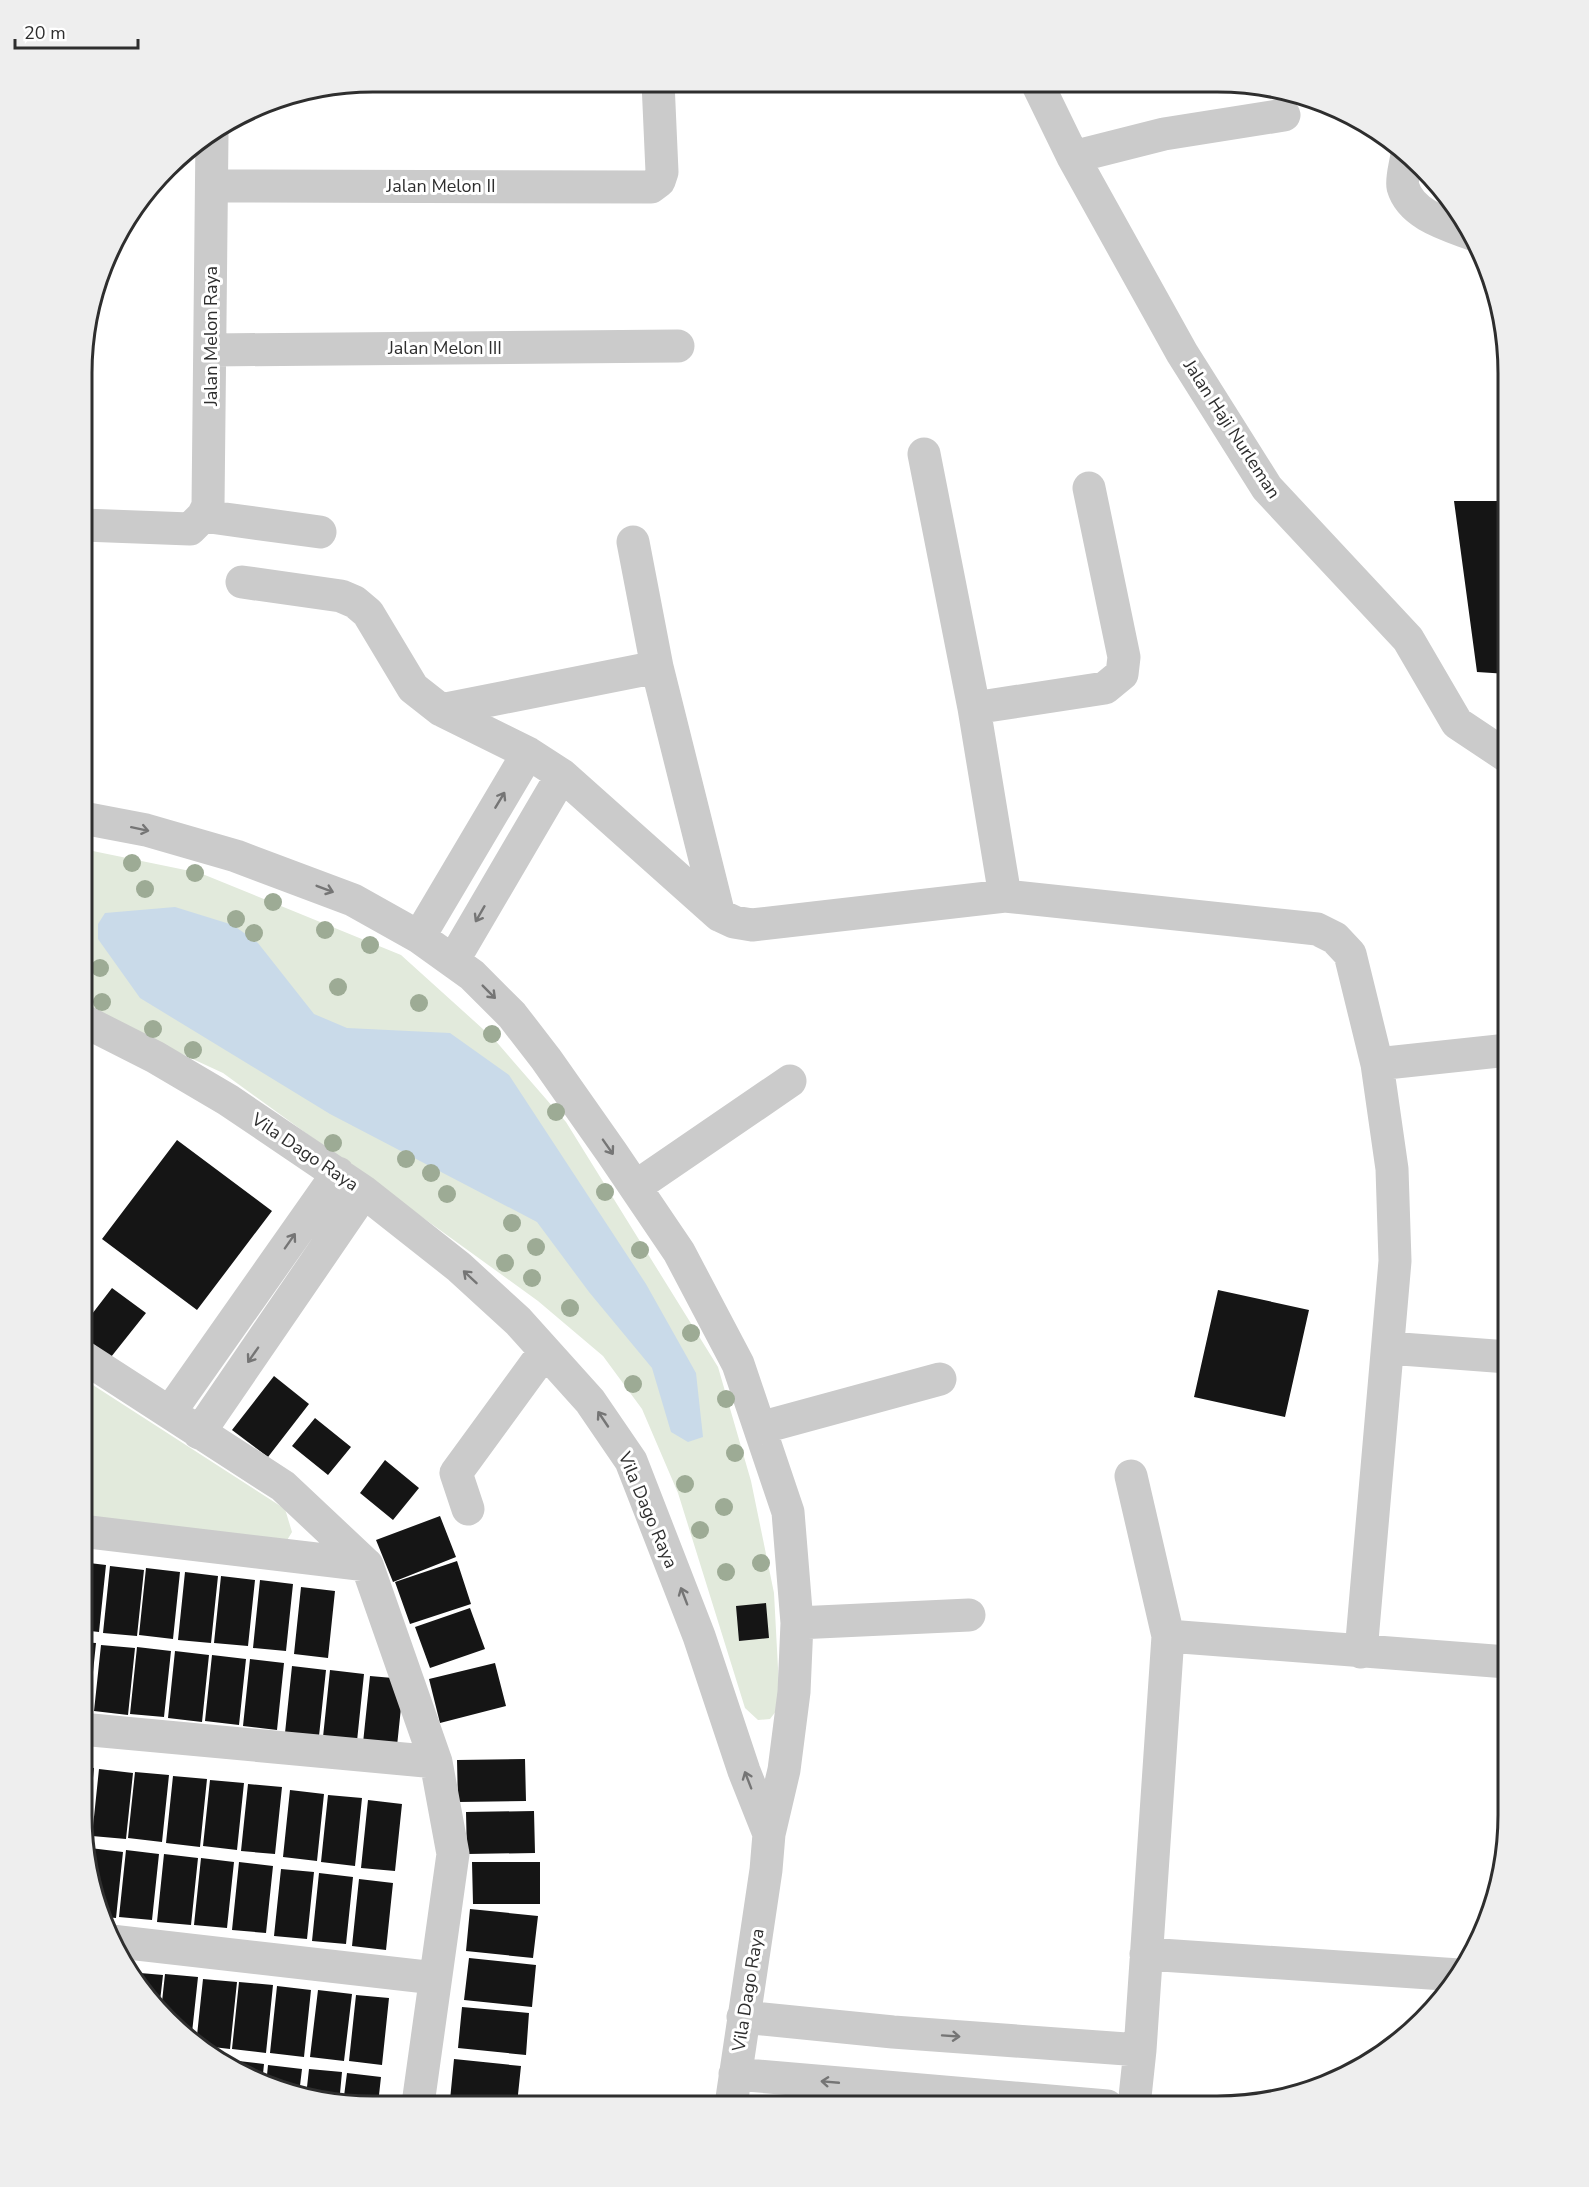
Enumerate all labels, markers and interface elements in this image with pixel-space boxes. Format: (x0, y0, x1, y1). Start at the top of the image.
scale bar (15, 12, 138, 50)
text: 20 m (24, 21, 66, 45)
street label: Jalan Melon II (385, 174, 496, 198)
street label: Jalan Melon Raya (199, 266, 223, 407)
street label: Jalan Melon III (387, 336, 502, 360)
street label: Jalan Haji Nurleman (1177, 354, 1286, 503)
one-way arrow (494, 792, 506, 809)
one-way arrow (130, 824, 149, 835)
one-way arrow (316, 885, 334, 896)
one-way arrow (474, 905, 486, 922)
one-way arrow (482, 985, 497, 999)
street label: Vila Dago Raya (246, 1107, 363, 1197)
one-way arrow (602, 1138, 614, 1154)
one-way arrow (284, 1233, 296, 1249)
one-way arrow (463, 1270, 478, 1284)
one-way arrow (246, 1346, 259, 1363)
one-way arrow (596, 1411, 608, 1428)
street label: Vila Dago Raya (612, 1447, 683, 1572)
one-way arrow (677, 1587, 688, 1605)
one-way arrow (741, 1771, 752, 1789)
street label: Vila Dago Raya (726, 1927, 770, 2054)
one-way arrow (941, 2031, 961, 2042)
one-way arrow (821, 2076, 841, 2087)

